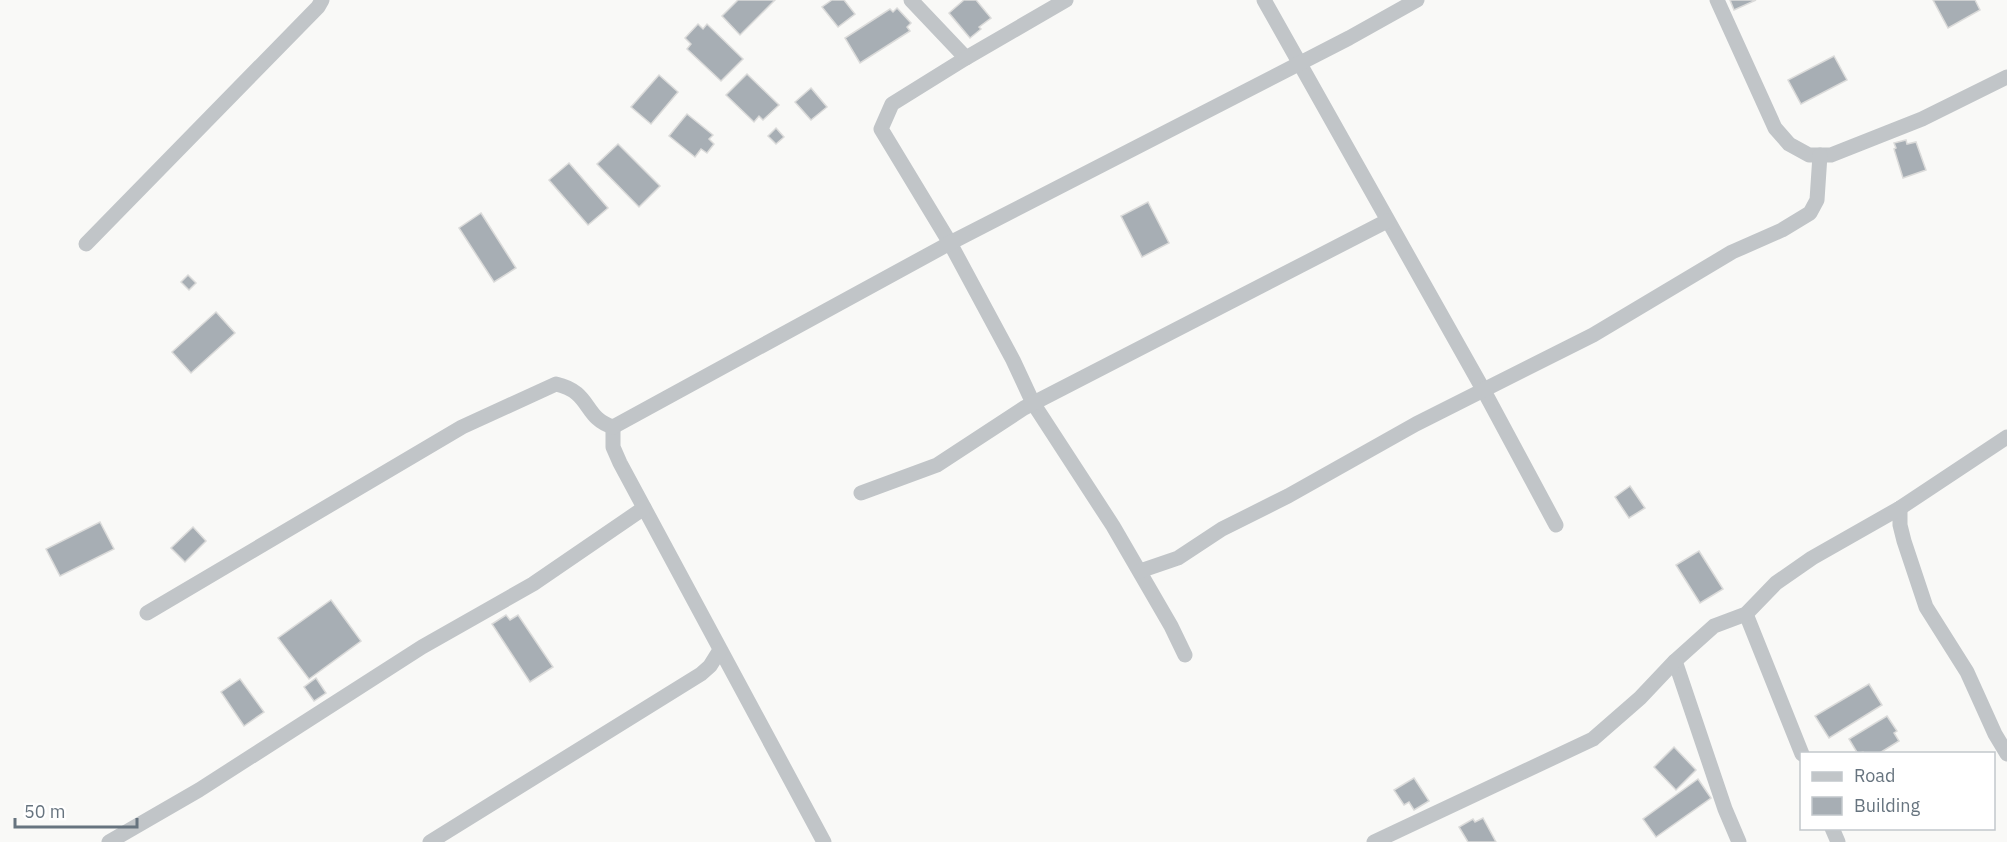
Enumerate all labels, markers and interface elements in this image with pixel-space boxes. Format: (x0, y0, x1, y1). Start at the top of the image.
legend (1800, 752, 1995, 830)
text: Road (1854, 764, 1895, 787)
scale bar (15, 791, 136, 829)
text: Building (1854, 794, 1921, 817)
text: 50 m (24, 800, 66, 823)

